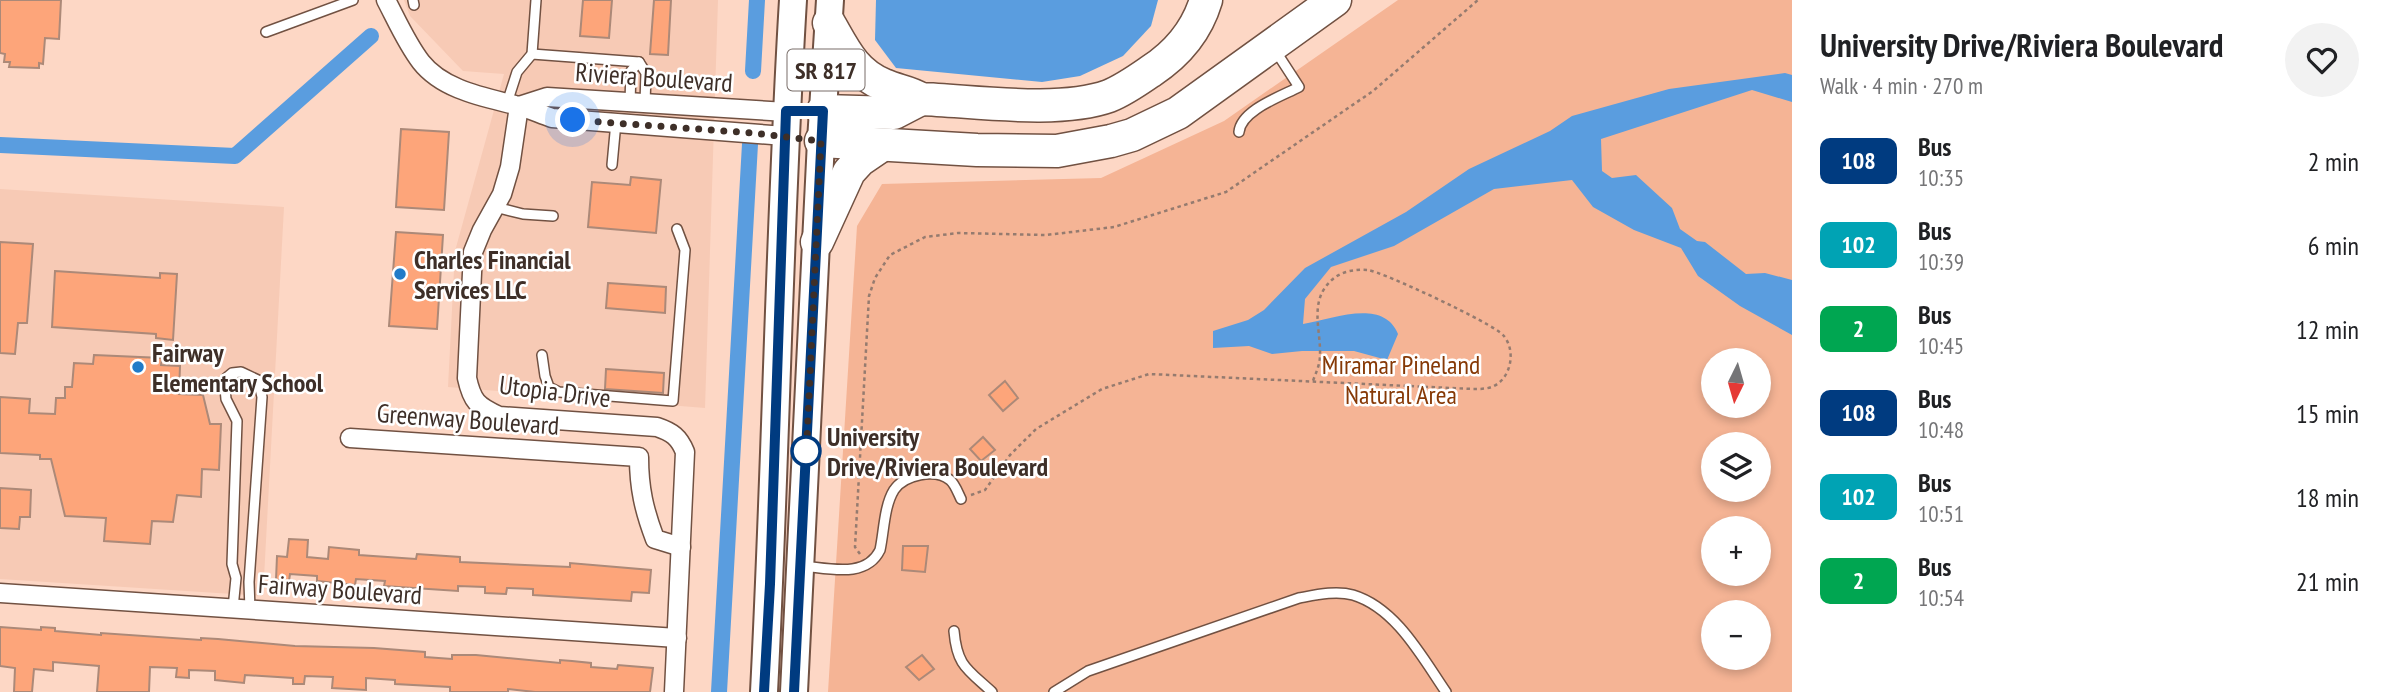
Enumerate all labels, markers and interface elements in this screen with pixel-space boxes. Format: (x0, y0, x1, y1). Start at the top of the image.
text: University Drive/Riviera Boulevard (1820, 23, 2224, 66)
button: heart (2285, 23, 2359, 97)
road number: SR 817 (788, 50, 864, 90)
street label: Riviera Boulevard (574, 55, 734, 99)
text: Walk · 4 min · 270 m (1820, 71, 1983, 100)
your location (555, 102, 590, 137)
text: Bus (1918, 130, 1951, 163)
text: 108 (1841, 145, 1876, 176)
text: 2 min (2308, 145, 2359, 178)
text: 10:35 (1918, 163, 1964, 192)
text: Bus (1918, 214, 1951, 247)
text: 102 (1841, 229, 1876, 260)
text: 6 min (2308, 229, 2359, 262)
place label: Charles Financial Services LLC (414, 243, 571, 306)
text: 10:39 (1918, 247, 1964, 276)
marker: Charles Financial Services LLC (392, 266, 408, 282)
text: Bus (1918, 298, 1951, 331)
text: 2 (1853, 313, 1864, 344)
text: 12 min (2296, 313, 2359, 346)
text: 10:45 (1918, 331, 1964, 360)
place label: Fairway Elementary School (152, 336, 324, 399)
park label: Miramar Pineland Natural Area (1322, 348, 1480, 411)
north arrow (1701, 348, 1771, 418)
map controls (1701, 348, 1771, 670)
marker: Fairway Elementary School (130, 359, 146, 375)
street label: Utopia Drive (497, 368, 613, 414)
text: Bus (1918, 382, 1951, 415)
street label: Greenway Boulevard (376, 396, 560, 442)
text: 108 (1841, 397, 1876, 428)
text: 15 min (2296, 397, 2359, 430)
text: 10:48 (1918, 415, 1964, 444)
place label: University Drive/Riviera Boulevard (827, 420, 1048, 483)
button: layers (1701, 432, 1771, 502)
marker: University Drive/Riviera Boulevard (791, 436, 821, 466)
text: Bus (1918, 466, 1951, 499)
text: 102 (1841, 481, 1876, 512)
text: 18 min (2296, 481, 2359, 514)
text: 10:51 (1918, 499, 1964, 528)
button: + (1701, 516, 1771, 586)
text: Bus (1918, 550, 1951, 583)
text: 2 (1853, 565, 1864, 596)
text: 21 min (2296, 565, 2359, 598)
street label: Fairway Boulevard (257, 567, 423, 611)
text: 10:54 (1918, 583, 1964, 612)
button: − (1701, 600, 1771, 670)

